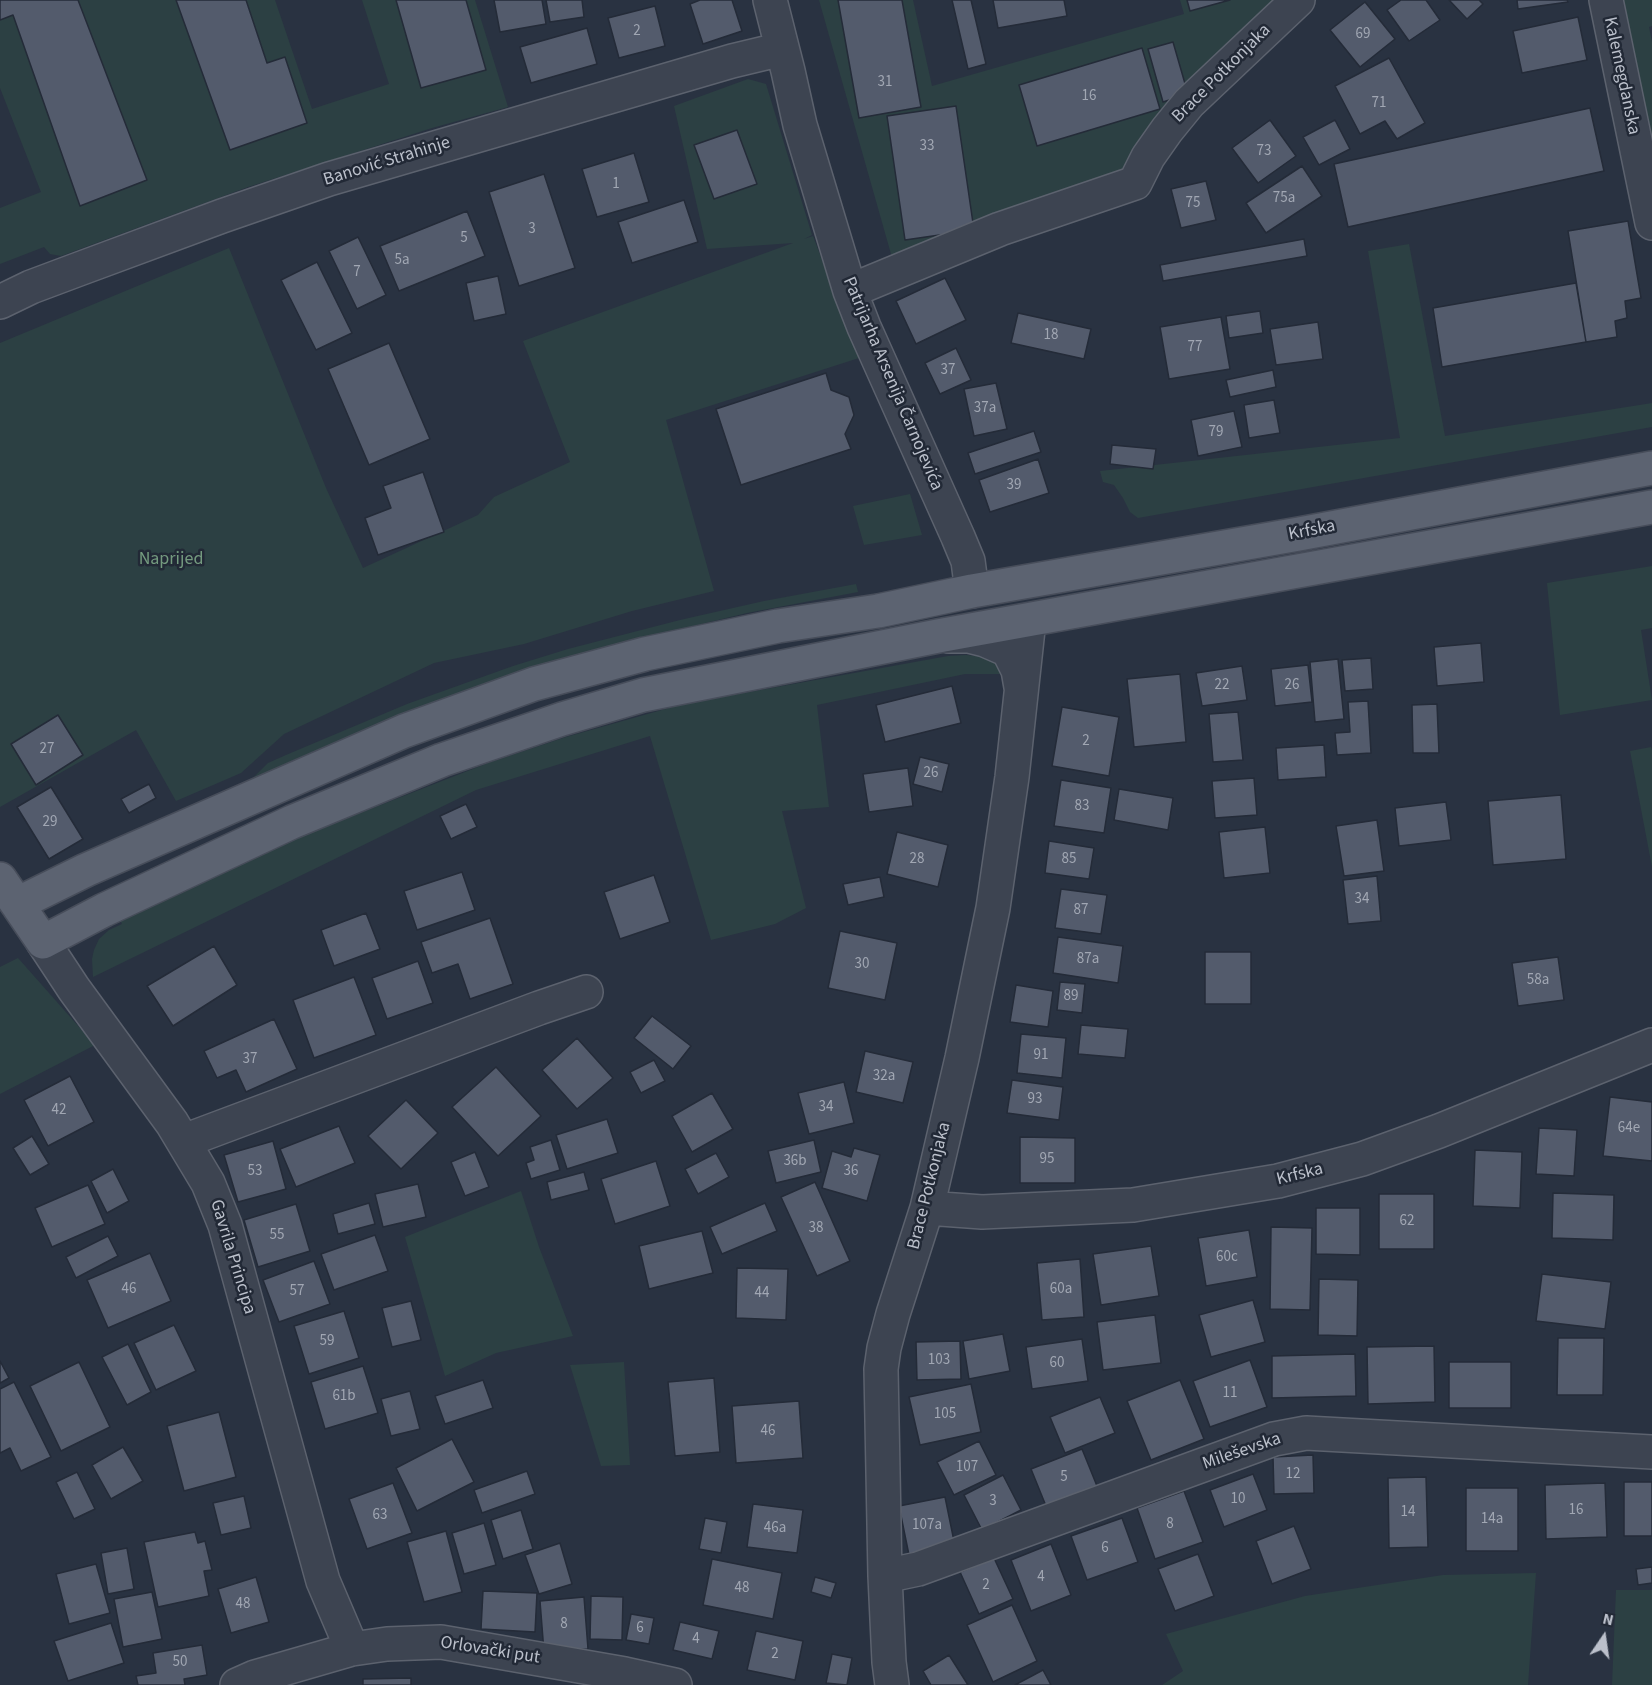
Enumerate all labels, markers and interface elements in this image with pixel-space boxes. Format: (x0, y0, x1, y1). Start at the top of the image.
street label: Kalemegdanska (1598, 15, 1644, 137)
street label: Brace Potkonjaka (1168, 20, 1276, 128)
house number: 2 (633, 23, 641, 41)
house number: 69 (1356, 26, 1370, 44)
house number: 31 (878, 74, 892, 92)
house number: 16 (1082, 88, 1096, 106)
house number: 71 (1372, 95, 1386, 113)
street label: Banović Strahinje (321, 132, 453, 192)
house number: 33 (920, 138, 934, 156)
house number: 73 (1257, 143, 1271, 161)
house number: 1 (612, 176, 620, 194)
house number: 75a (1273, 190, 1295, 208)
house number: 75 (1186, 195, 1200, 213)
house number: 3 (528, 221, 536, 239)
house number: 5 (460, 230, 468, 248)
house number: 5a (394, 252, 410, 270)
house number: 7 (353, 264, 361, 282)
street label: Patrijarha Arsenija Čarnojevića (837, 274, 947, 494)
house number: 18 (1044, 327, 1058, 345)
house number: 77 (1188, 339, 1202, 357)
house number: 37 (941, 362, 955, 380)
house number: 37a (974, 400, 996, 418)
house number: 79 (1209, 424, 1223, 442)
house number: 39 (1007, 477, 1021, 495)
street label: Krfska (1287, 516, 1337, 546)
park label: Naprijed (139, 549, 203, 571)
house number: 22 (1215, 677, 1229, 695)
house number: 26 (1285, 677, 1299, 695)
house number: 2 (1082, 733, 1090, 751)
house number: 27 (40, 741, 54, 759)
house number: 26 (924, 765, 938, 783)
house number: 83 (1075, 798, 1089, 816)
house number: 29 (43, 814, 57, 832)
house number: 28 (910, 851, 924, 869)
house number: 85 (1062, 851, 1076, 869)
house number: 34 (1355, 891, 1369, 909)
house number: 87 (1074, 902, 1088, 920)
house number: 87a (1077, 951, 1099, 969)
house number: 30 (855, 956, 869, 974)
house number: 58a (1527, 972, 1549, 990)
house number: 89 (1064, 988, 1078, 1006)
house number: 91 (1034, 1047, 1048, 1065)
house number: 37 (243, 1051, 257, 1069)
house number: 32a (873, 1068, 895, 1086)
house number: 93 (1028, 1091, 1042, 1109)
house number: 34 (819, 1099, 833, 1117)
house number: 42 (52, 1102, 66, 1120)
street label: Brace Potkonjaka (904, 1120, 956, 1252)
house number: 64e (1618, 1120, 1640, 1138)
house number: 95 (1040, 1151, 1054, 1169)
house number: 36b (783, 1153, 807, 1171)
street label: Krfska (1274, 1159, 1326, 1191)
house number: 53 (248, 1163, 262, 1181)
house number: 36 (844, 1163, 858, 1181)
street label: Gavrila Principa (204, 1197, 260, 1317)
house number: 62 (1400, 1213, 1414, 1231)
house number: 38 (809, 1220, 823, 1238)
house number: 55 (270, 1227, 284, 1245)
house number: 60c (1216, 1249, 1238, 1267)
house number: 46 (122, 1281, 136, 1299)
house number: 60a (1050, 1281, 1072, 1299)
house number: 57 (290, 1283, 304, 1301)
house number: 44 (755, 1285, 769, 1303)
house number: 59 (320, 1333, 334, 1351)
house number: 103 (928, 1352, 950, 1370)
house number: 60 (1050, 1355, 1064, 1373)
house number: 11 (1223, 1385, 1237, 1403)
house number: 61b (332, 1388, 356, 1406)
house number: 105 (934, 1406, 956, 1424)
house number: 46 (761, 1423, 775, 1441)
street label: Mileševska (1200, 1429, 1284, 1475)
house number: 107 (956, 1459, 978, 1477)
house number: 12 (1286, 1466, 1300, 1484)
house number: 5 (1060, 1469, 1068, 1487)
house number: 10 (1231, 1491, 1245, 1509)
house number: 3 (989, 1493, 997, 1511)
house number: 16 (1569, 1502, 1583, 1520)
house number: 14 (1401, 1504, 1415, 1522)
house number: 63 (373, 1507, 387, 1525)
house number: 14a (1481, 1511, 1503, 1529)
house number: 8 (1166, 1516, 1174, 1534)
house number: 107a (912, 1517, 942, 1535)
house number: 46a (764, 1520, 786, 1538)
house number: 6 (1101, 1540, 1109, 1558)
house number: 4 (1037, 1569, 1045, 1587)
house number: 2 (982, 1577, 990, 1595)
house number: 48 (735, 1580, 749, 1598)
house number: 48 (236, 1596, 250, 1614)
north arrow (1574, 1607, 1634, 1667)
text: N (1600, 1608, 1616, 1631)
house number: 8 (560, 1616, 568, 1634)
house number: 6 (636, 1620, 644, 1638)
house number: 4 (692, 1631, 700, 1649)
street label: Orlovački put (439, 1632, 541, 1670)
house number: 2 (771, 1646, 779, 1664)
house number: 50 (173, 1654, 187, 1672)

